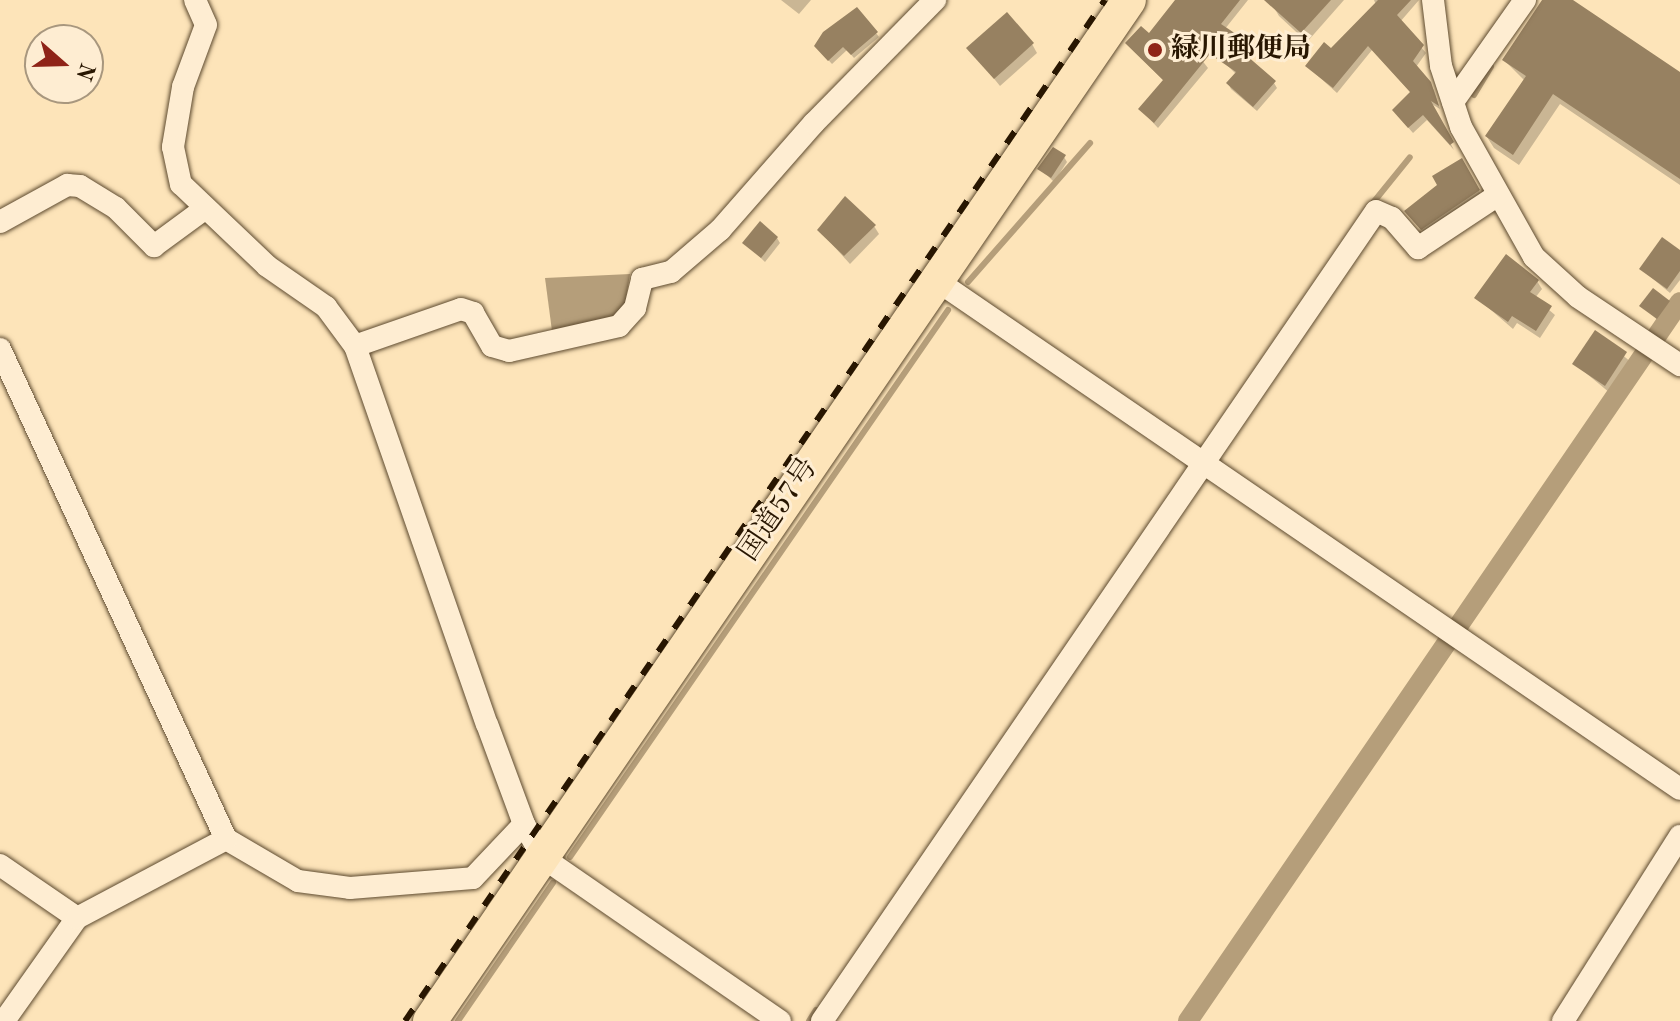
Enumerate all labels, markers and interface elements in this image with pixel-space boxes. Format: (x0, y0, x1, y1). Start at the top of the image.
north arrow (24, 24, 104, 104)
place label: 緑川郵便局 (1171, 33, 1311, 67)
marker: 緑川郵便局 (1146, 41, 1164, 59)
text: N (71, 60, 98, 83)
street label: 国道57号 (733, 452, 825, 568)

